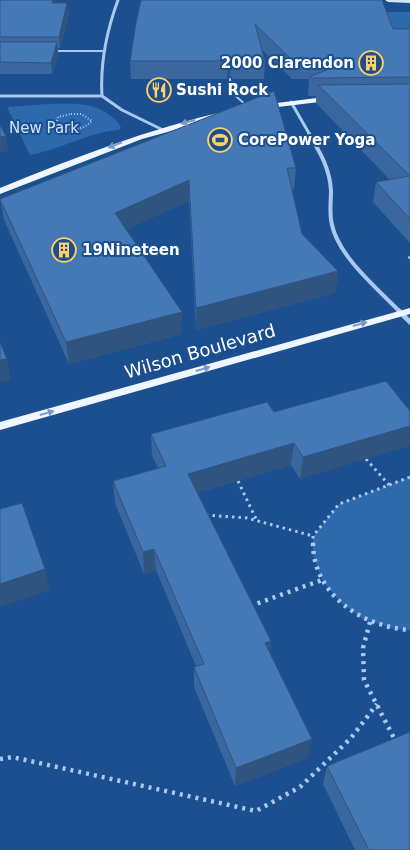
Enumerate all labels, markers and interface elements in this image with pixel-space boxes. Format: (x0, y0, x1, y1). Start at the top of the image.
building icon: 2000 Clarendon (358, 50, 384, 76)
place label: 2000 Clarendon (221, 54, 354, 72)
restaurant icon: Sushi Rock (146, 77, 172, 103)
place label: Sushi Rock (176, 81, 269, 99)
one-way arrow (181, 118, 196, 126)
park label: New Park (9, 119, 79, 137)
sports icon: CorePower Yoga (207, 127, 233, 153)
place label: CorePower Yoga (238, 131, 375, 149)
one-way arrow (107, 141, 122, 149)
building icon: 19Nineteen (51, 237, 77, 263)
place label: 19Nineteen (82, 241, 180, 259)
street label: Wilson Boulevard (122, 319, 278, 383)
one-way arrow (352, 320, 367, 328)
one-way arrow (196, 364, 211, 372)
one-way arrow (39, 409, 54, 417)

